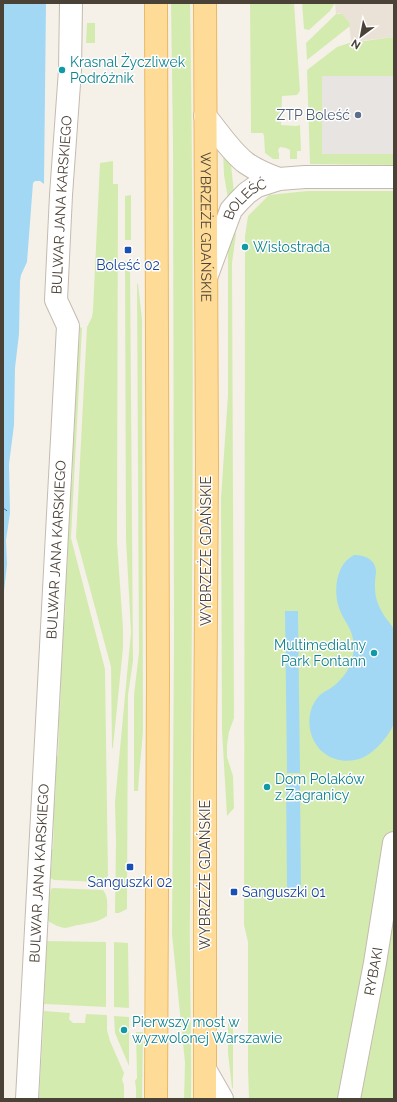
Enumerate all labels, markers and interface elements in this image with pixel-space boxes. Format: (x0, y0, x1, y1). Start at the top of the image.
north arrow (341, 16, 381, 56)
text: N (349, 36, 363, 52)
place label: Krasnal Życzliwek Podróżnik (70, 52, 186, 86)
marker: Krasnal Życzliwek Podróżnik (57, 65, 67, 75)
place label: ZTP Boleść (277, 107, 350, 123)
marker: ZTP Boleść (353, 110, 363, 120)
street label: BULWAR JANA KARSKIEGO (48, 115, 75, 295)
street label: WYBRZEŻE GDAŃSKIE (198, 152, 216, 302)
street label: BOLEŚĆ (220, 174, 269, 222)
place label: Wisłostrada (253, 239, 330, 255)
marker: Wisłostrada (240, 242, 250, 252)
marker: Boleść 02 (123, 245, 133, 255)
place label: Boleść 02 (96, 257, 160, 273)
street label: BULWAR JANA KARSKIEGO (43, 460, 69, 640)
street label: WYBRZEŻE GDAŃSKIE (196, 476, 214, 626)
place label: Multimedialny Park Fontann (274, 637, 366, 669)
marker: Multimedialny Park Fontann (369, 648, 379, 658)
place label: Dom Polaków z Zagranicy (275, 771, 365, 803)
marker: Dom Polaków z Zagranicy (262, 782, 272, 792)
street label: BULWAR JANA KARSKIEGO (26, 783, 52, 963)
street label: WYBRZEŻE GDAŃSKIE (195, 800, 213, 950)
marker: Sanguszki 02 (125, 862, 135, 872)
place label: Sanguszki 02 (88, 874, 172, 890)
place label: Sanguszki 01 (242, 884, 326, 900)
marker: Sanguszki 01 (229, 887, 239, 897)
street label: RYBAKI (361, 946, 385, 997)
place label: Pierwszy most w wyzwolonej Warszawie (132, 1014, 282, 1046)
marker: Pierwszy most w wyzwolonej Warszawie (119, 1025, 129, 1035)

